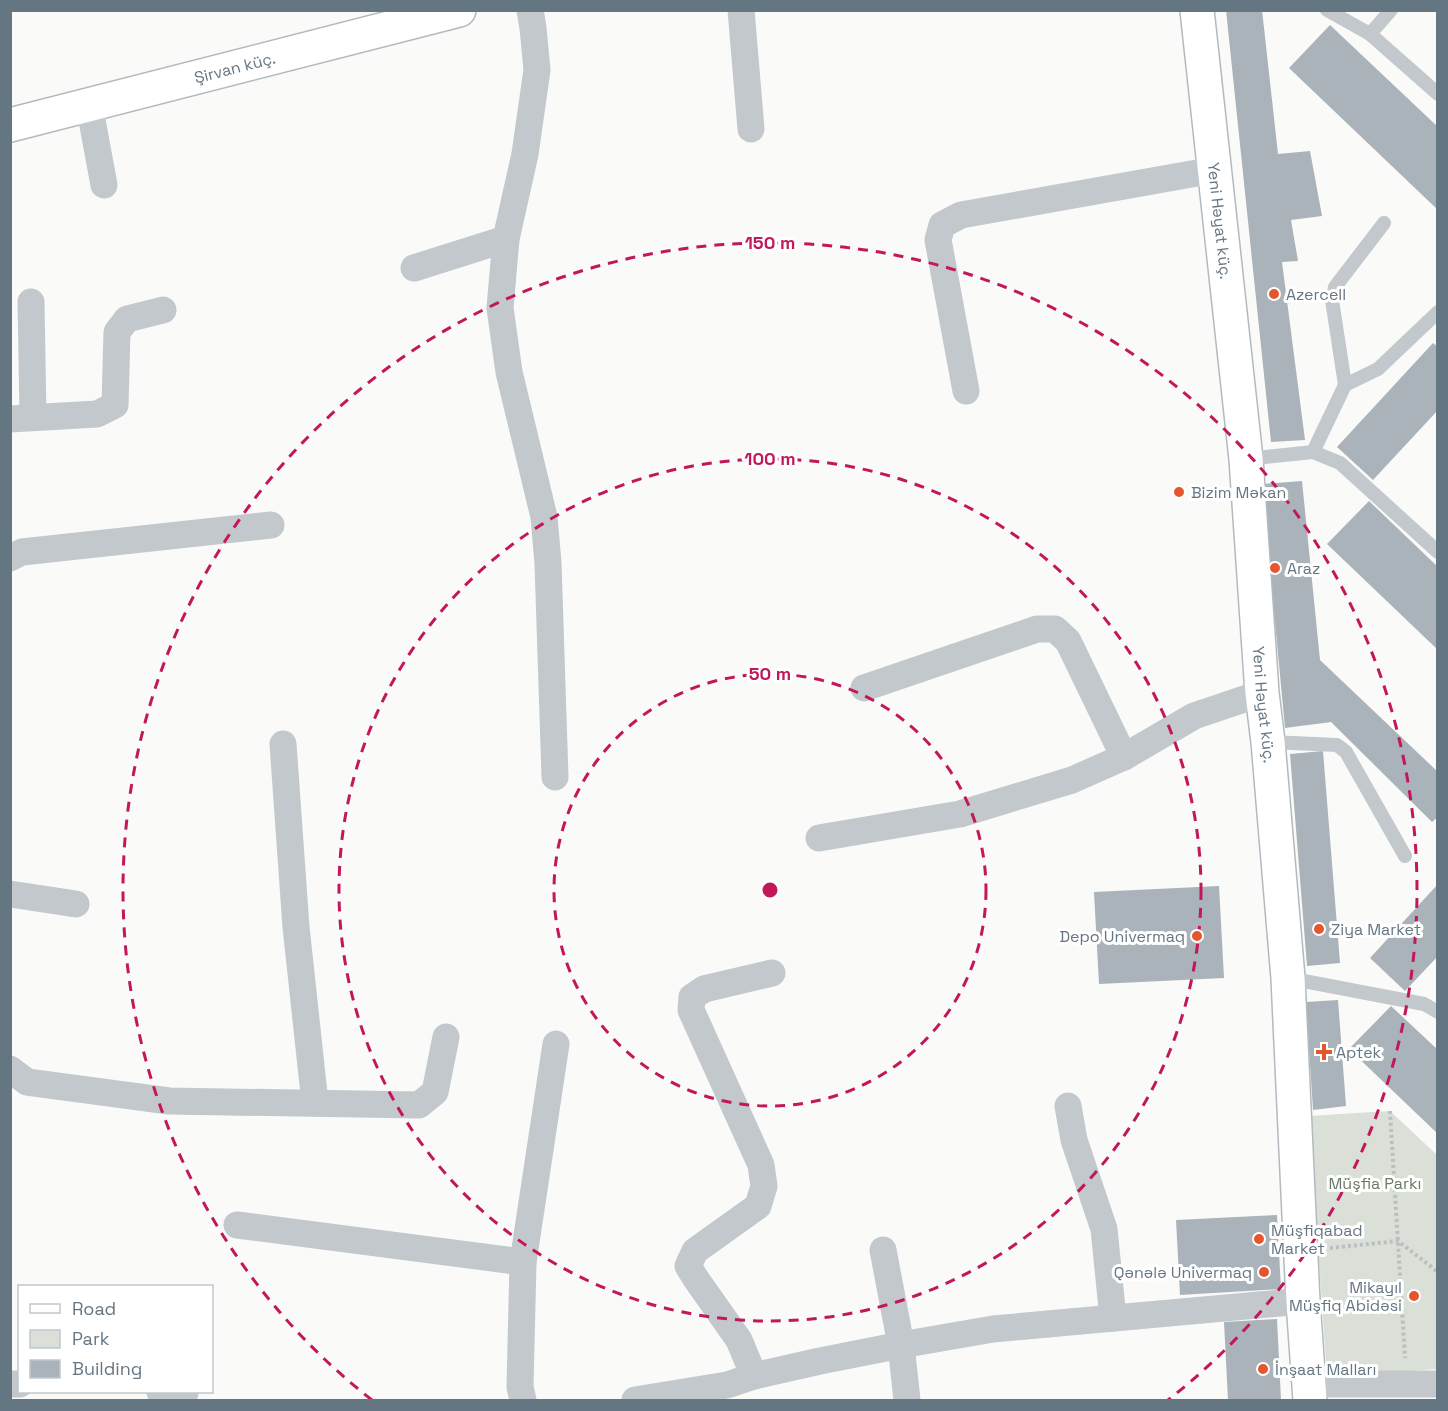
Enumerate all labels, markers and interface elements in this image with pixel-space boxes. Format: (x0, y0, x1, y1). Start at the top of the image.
street label: Şirvan küç. (192, 47, 278, 88)
street label: Yeni Həyat küç. (1203, 161, 1236, 280)
text: 150 m (745, 231, 795, 254)
place label: Azercell (1286, 284, 1346, 305)
marker: Azercell (1267, 287, 1281, 301)
text: 100 m (744, 447, 796, 470)
place label: Bizim Məkan (1191, 482, 1286, 503)
marker: Bizim Məkan (1172, 485, 1186, 499)
place label: Araz (1287, 558, 1320, 579)
marker: Araz (1268, 561, 1282, 575)
street label: Yeni Həyat küç. (1248, 645, 1280, 764)
text: 50 m (749, 662, 791, 685)
centre of rings (760, 880, 780, 900)
place label: Ziya Market (1331, 919, 1421, 940)
marker: Ziya Market (1312, 922, 1326, 936)
place label: Depo Univermaq (1059, 926, 1185, 947)
marker: Depo Univermaq (1190, 929, 1204, 943)
place label: Aptek (1336, 1042, 1382, 1063)
marker: Aptek (1317, 1045, 1331, 1059)
park label: Müşfia Parkı (1329, 1173, 1422, 1194)
place label: Müşfiqabad Market (1271, 1220, 1363, 1259)
marker: Müşfiqabad Market (1252, 1232, 1266, 1246)
place label: Qənələ Univermaq (1114, 1262, 1252, 1283)
marker: Qənələ Univermaq (1257, 1265, 1271, 1279)
place label: Mikayıl Müşfiq Abidəsi (1289, 1277, 1402, 1316)
legend (18, 1285, 213, 1393)
marker: Mikayıl Müşfiq Abidəsi (1407, 1289, 1421, 1303)
text: Road (72, 1297, 116, 1320)
text: Park (72, 1327, 110, 1350)
text: Building (72, 1357, 142, 1380)
place label: İnşaat Malları (1275, 1359, 1376, 1380)
marker: İnşaat Malları (1256, 1362, 1270, 1376)

